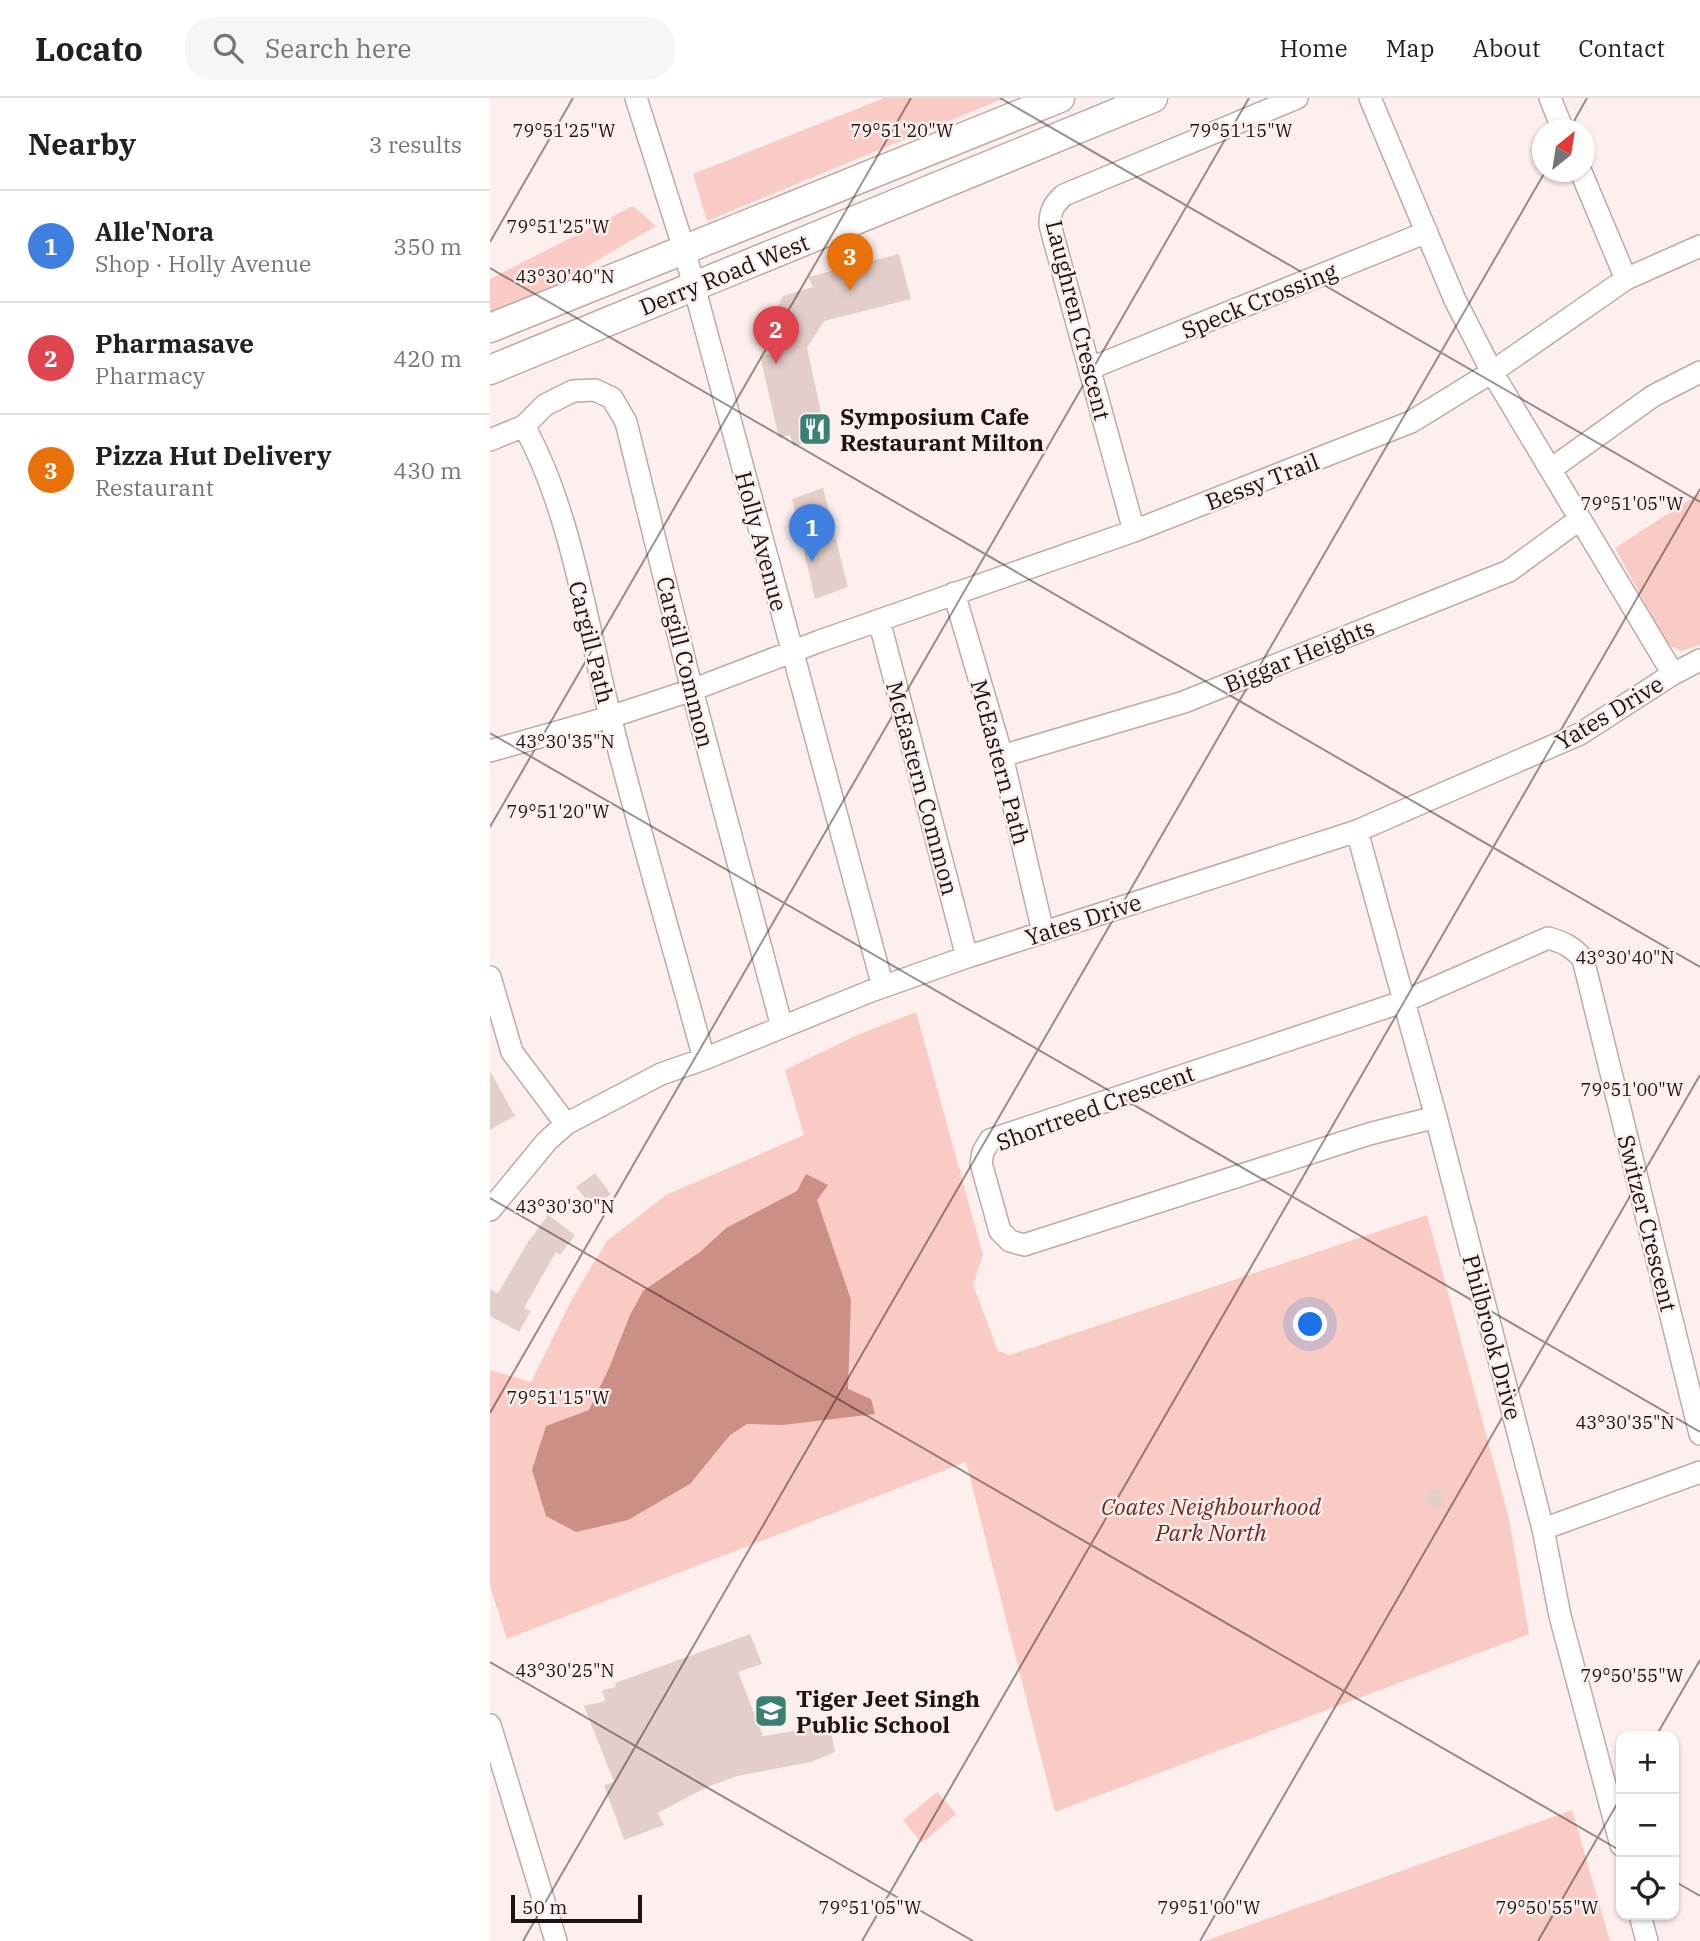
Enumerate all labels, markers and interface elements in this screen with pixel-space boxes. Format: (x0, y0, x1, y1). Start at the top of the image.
search box (185, 17, 675, 80)
text: Locato (35, 27, 143, 70)
icon: search (209, 29, 247, 67)
text: Search here (265, 31, 411, 65)
text: Home (1280, 32, 1348, 64)
text: Map (1386, 32, 1434, 64)
text: About (1472, 32, 1540, 64)
text: Contact (1578, 32, 1665, 64)
text: 79°51'25"W (513, 119, 616, 142)
text: 79°51'20"W (851, 119, 954, 142)
text: 79°51'15"W (1190, 119, 1293, 142)
north arrow (1532, 119, 1595, 182)
text: Nearby (28, 124, 136, 163)
text: 3 results (369, 129, 462, 159)
text: Alle'Nora (95, 214, 214, 248)
text: 79°51'25"W (507, 215, 610, 238)
street label: Laughren Crescent (1040, 217, 1118, 423)
street label: Derry Road West (635, 226, 813, 322)
text: 1 (44, 231, 58, 261)
text: 350 m (393, 231, 462, 261)
pin: 3 (827, 233, 873, 291)
text: Shop · Holly Avenue (95, 248, 311, 278)
street label: Speck Crossing (1177, 255, 1342, 345)
text: 43°30'40"N (516, 265, 615, 288)
pin: 2 (753, 306, 799, 364)
text: Pharmasave (95, 326, 254, 360)
text: 2 (44, 343, 58, 373)
text: 420 m (393, 343, 462, 373)
text: Pharmacy (95, 360, 205, 390)
place label: Symposium Cafe Restaurant Milton (840, 401, 1044, 457)
restaurant icon: Symposium Cafe Restaurant Milton (796, 410, 834, 448)
text: Pizza Hut Delivery (95, 438, 332, 472)
street label: Bessy Trail (1201, 446, 1323, 516)
text: 3 (44, 455, 58, 485)
text: 430 m (393, 455, 462, 485)
street label: Holly Avenue (729, 468, 795, 614)
text: Restaurant (95, 472, 214, 502)
text: 79°51'05"W (1581, 492, 1684, 515)
pin: 1 (789, 504, 835, 562)
street label: Cargill Common (650, 573, 722, 751)
street label: Cargill Path (562, 578, 622, 706)
street label: Biggar Heights (1219, 611, 1379, 699)
street label: Yates Drive (1550, 668, 1668, 756)
street label: McEastern Path (965, 676, 1037, 848)
street label: McEastern Common (880, 678, 966, 898)
text: 43°30'35"N (516, 730, 615, 753)
text: 79°51'20"W (507, 800, 610, 823)
street label: Yates Drive (1021, 886, 1145, 952)
text: 43°30'40"N (1576, 946, 1675, 969)
street label: Shortreed Crescent (992, 1057, 1198, 1157)
text: 79°51'00"W (1581, 1078, 1684, 1101)
street label: Switzer Crescent (1612, 1131, 1684, 1315)
text: 43°30'30"N (516, 1195, 615, 1218)
street label: Philbrook Drive (1457, 1251, 1529, 1423)
your location (1293, 1307, 1327, 1341)
text: 79°51'15"W (507, 1386, 610, 1409)
text: 43°30'35"N (1576, 1411, 1675, 1434)
park label: Coates Neighbourhood Park North (1101, 1491, 1321, 1547)
text: 43°30'25"N (516, 1659, 615, 1682)
text: 79°50'55"W (1581, 1664, 1684, 1687)
place label: Tiger Jeet Singh Public School (796, 1683, 980, 1739)
school or university icon: Tiger Jeet Singh Public School (752, 1692, 790, 1730)
map controls (1616, 1731, 1679, 1920)
button: + (1616, 1731, 1679, 1794)
button: − (1616, 1794, 1679, 1857)
button: locate (1616, 1857, 1679, 1920)
scale bar (511, 1892, 642, 1924)
text: 50 m (522, 1895, 567, 1919)
text: 79°51'05"W (819, 1896, 922, 1919)
text: 79°51'00"W (1158, 1896, 1261, 1919)
text: 79°50'55"W (1496, 1896, 1599, 1919)

